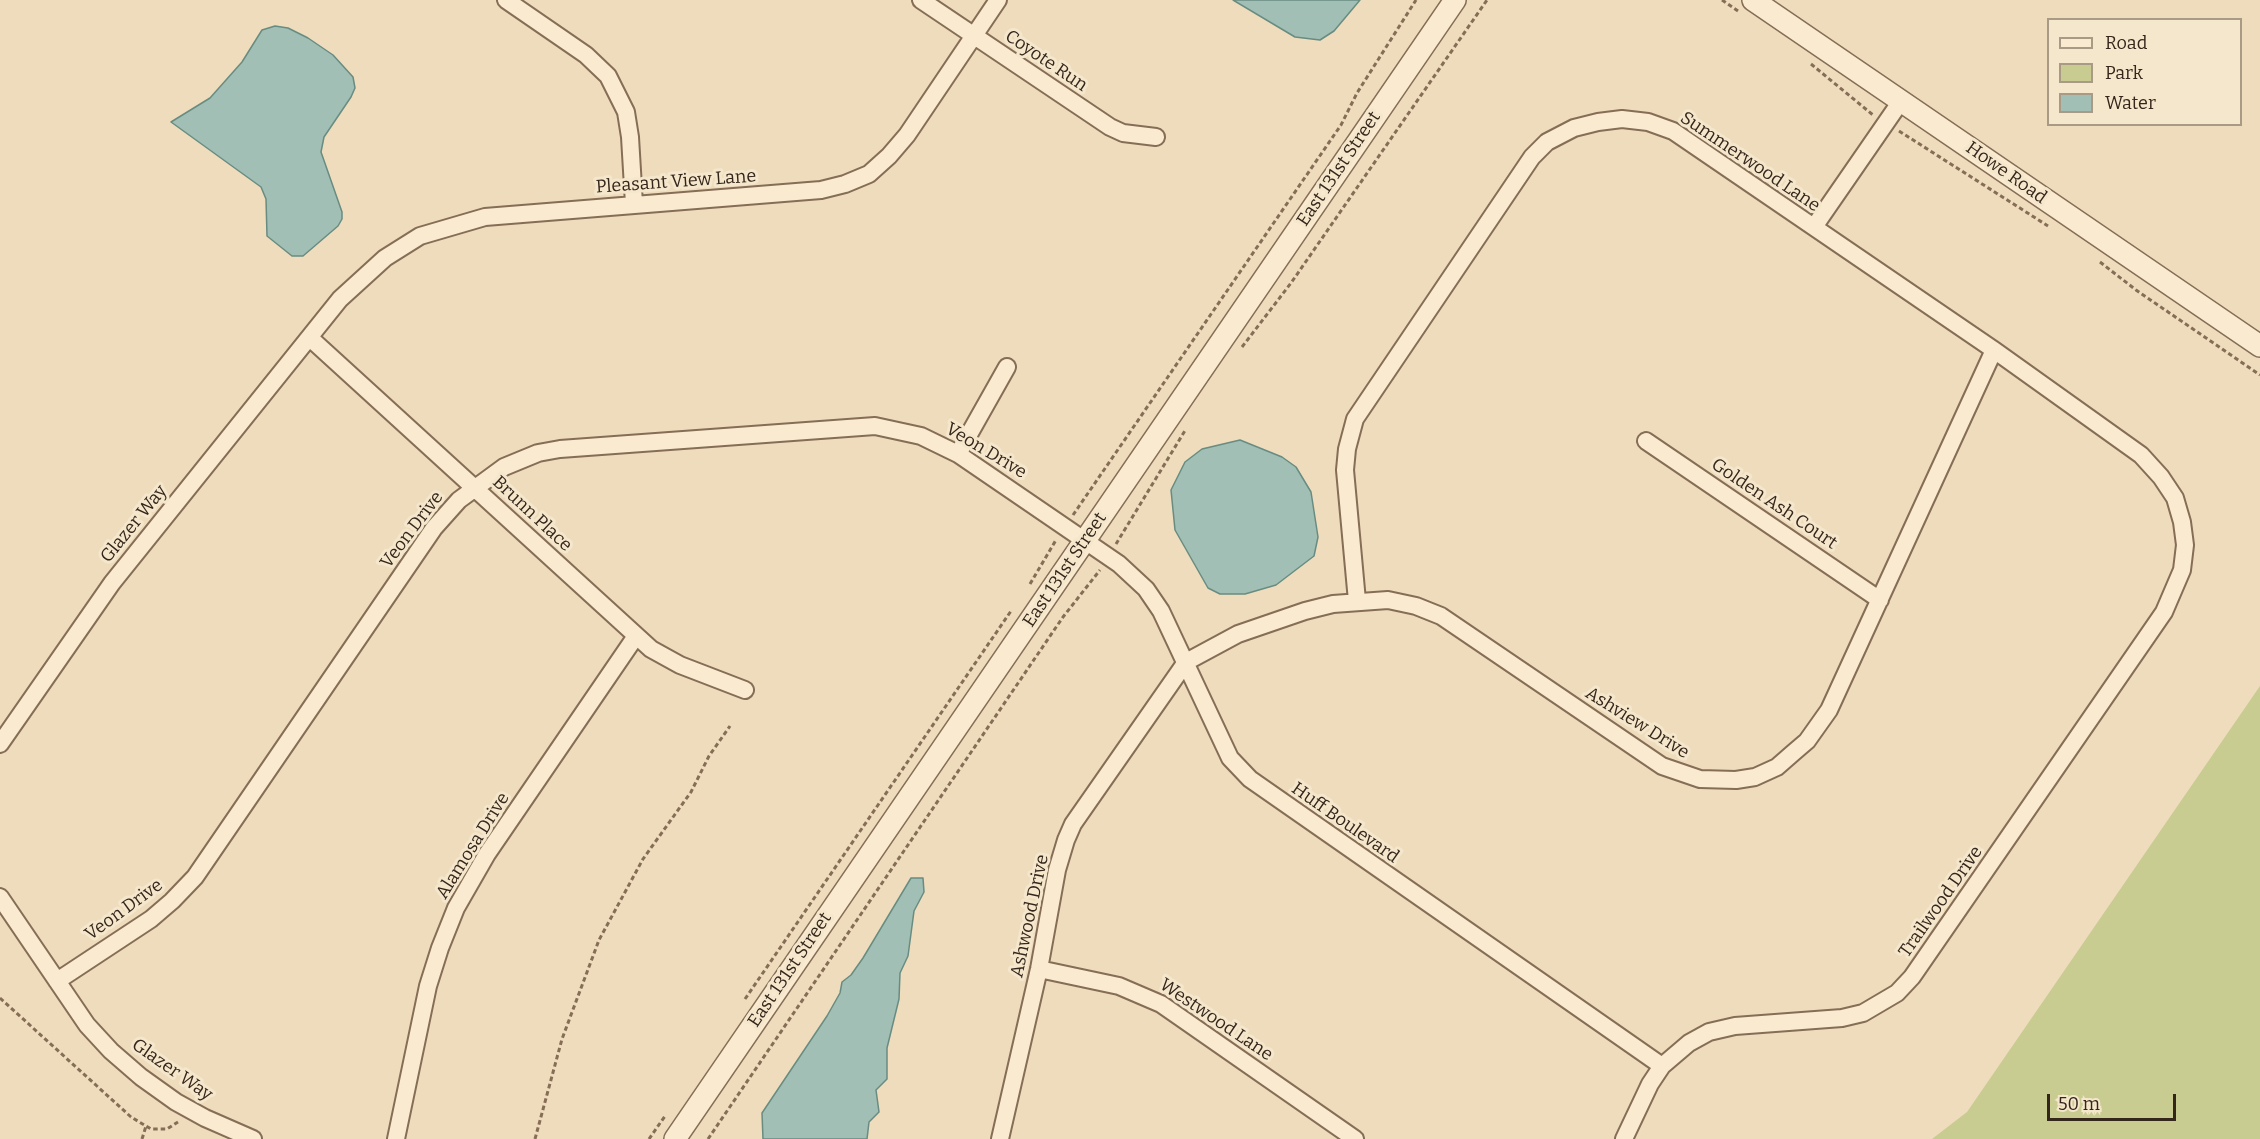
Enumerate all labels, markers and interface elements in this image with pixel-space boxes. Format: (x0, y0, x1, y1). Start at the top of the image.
legend (2047, 18, 2242, 126)
street label: Coyote Run (1001, 26, 1091, 96)
text: Road (2105, 32, 2147, 54)
text: Park (2105, 62, 2143, 84)
text: Water (2105, 92, 2156, 114)
street label: East 131st Street (1293, 107, 1385, 231)
street label: Summerwood Lane (1676, 107, 1824, 217)
street label: Howe Road (1961, 137, 2051, 209)
street label: Pleasant View Lane (595, 166, 757, 198)
street label: Veon Drive (942, 418, 1030, 484)
street label: Golden Ash Court (1707, 454, 1841, 554)
street label: Brunn Place (488, 472, 576, 556)
street label: Glazer Way (96, 481, 172, 567)
street label: Veon Drive (376, 487, 448, 573)
street label: East 131st Street (1019, 508, 1111, 632)
street label: Ashview Drive (1581, 682, 1693, 764)
street label: Huff Boulevard (1287, 778, 1403, 868)
street label: Alamosa Drive (432, 789, 514, 903)
street label: Trailwood Drive (1895, 842, 1987, 962)
street label: Ashwood Drive (1006, 853, 1054, 979)
street label: Veon Drive (81, 875, 167, 945)
street label: East 131st Street (744, 908, 836, 1032)
street label: Westwood Lane (1155, 974, 1277, 1066)
street label: Glazer Way (127, 1034, 217, 1106)
scale bar (2050, 1082, 2179, 1120)
text: 50 m (2058, 1093, 2100, 1115)

